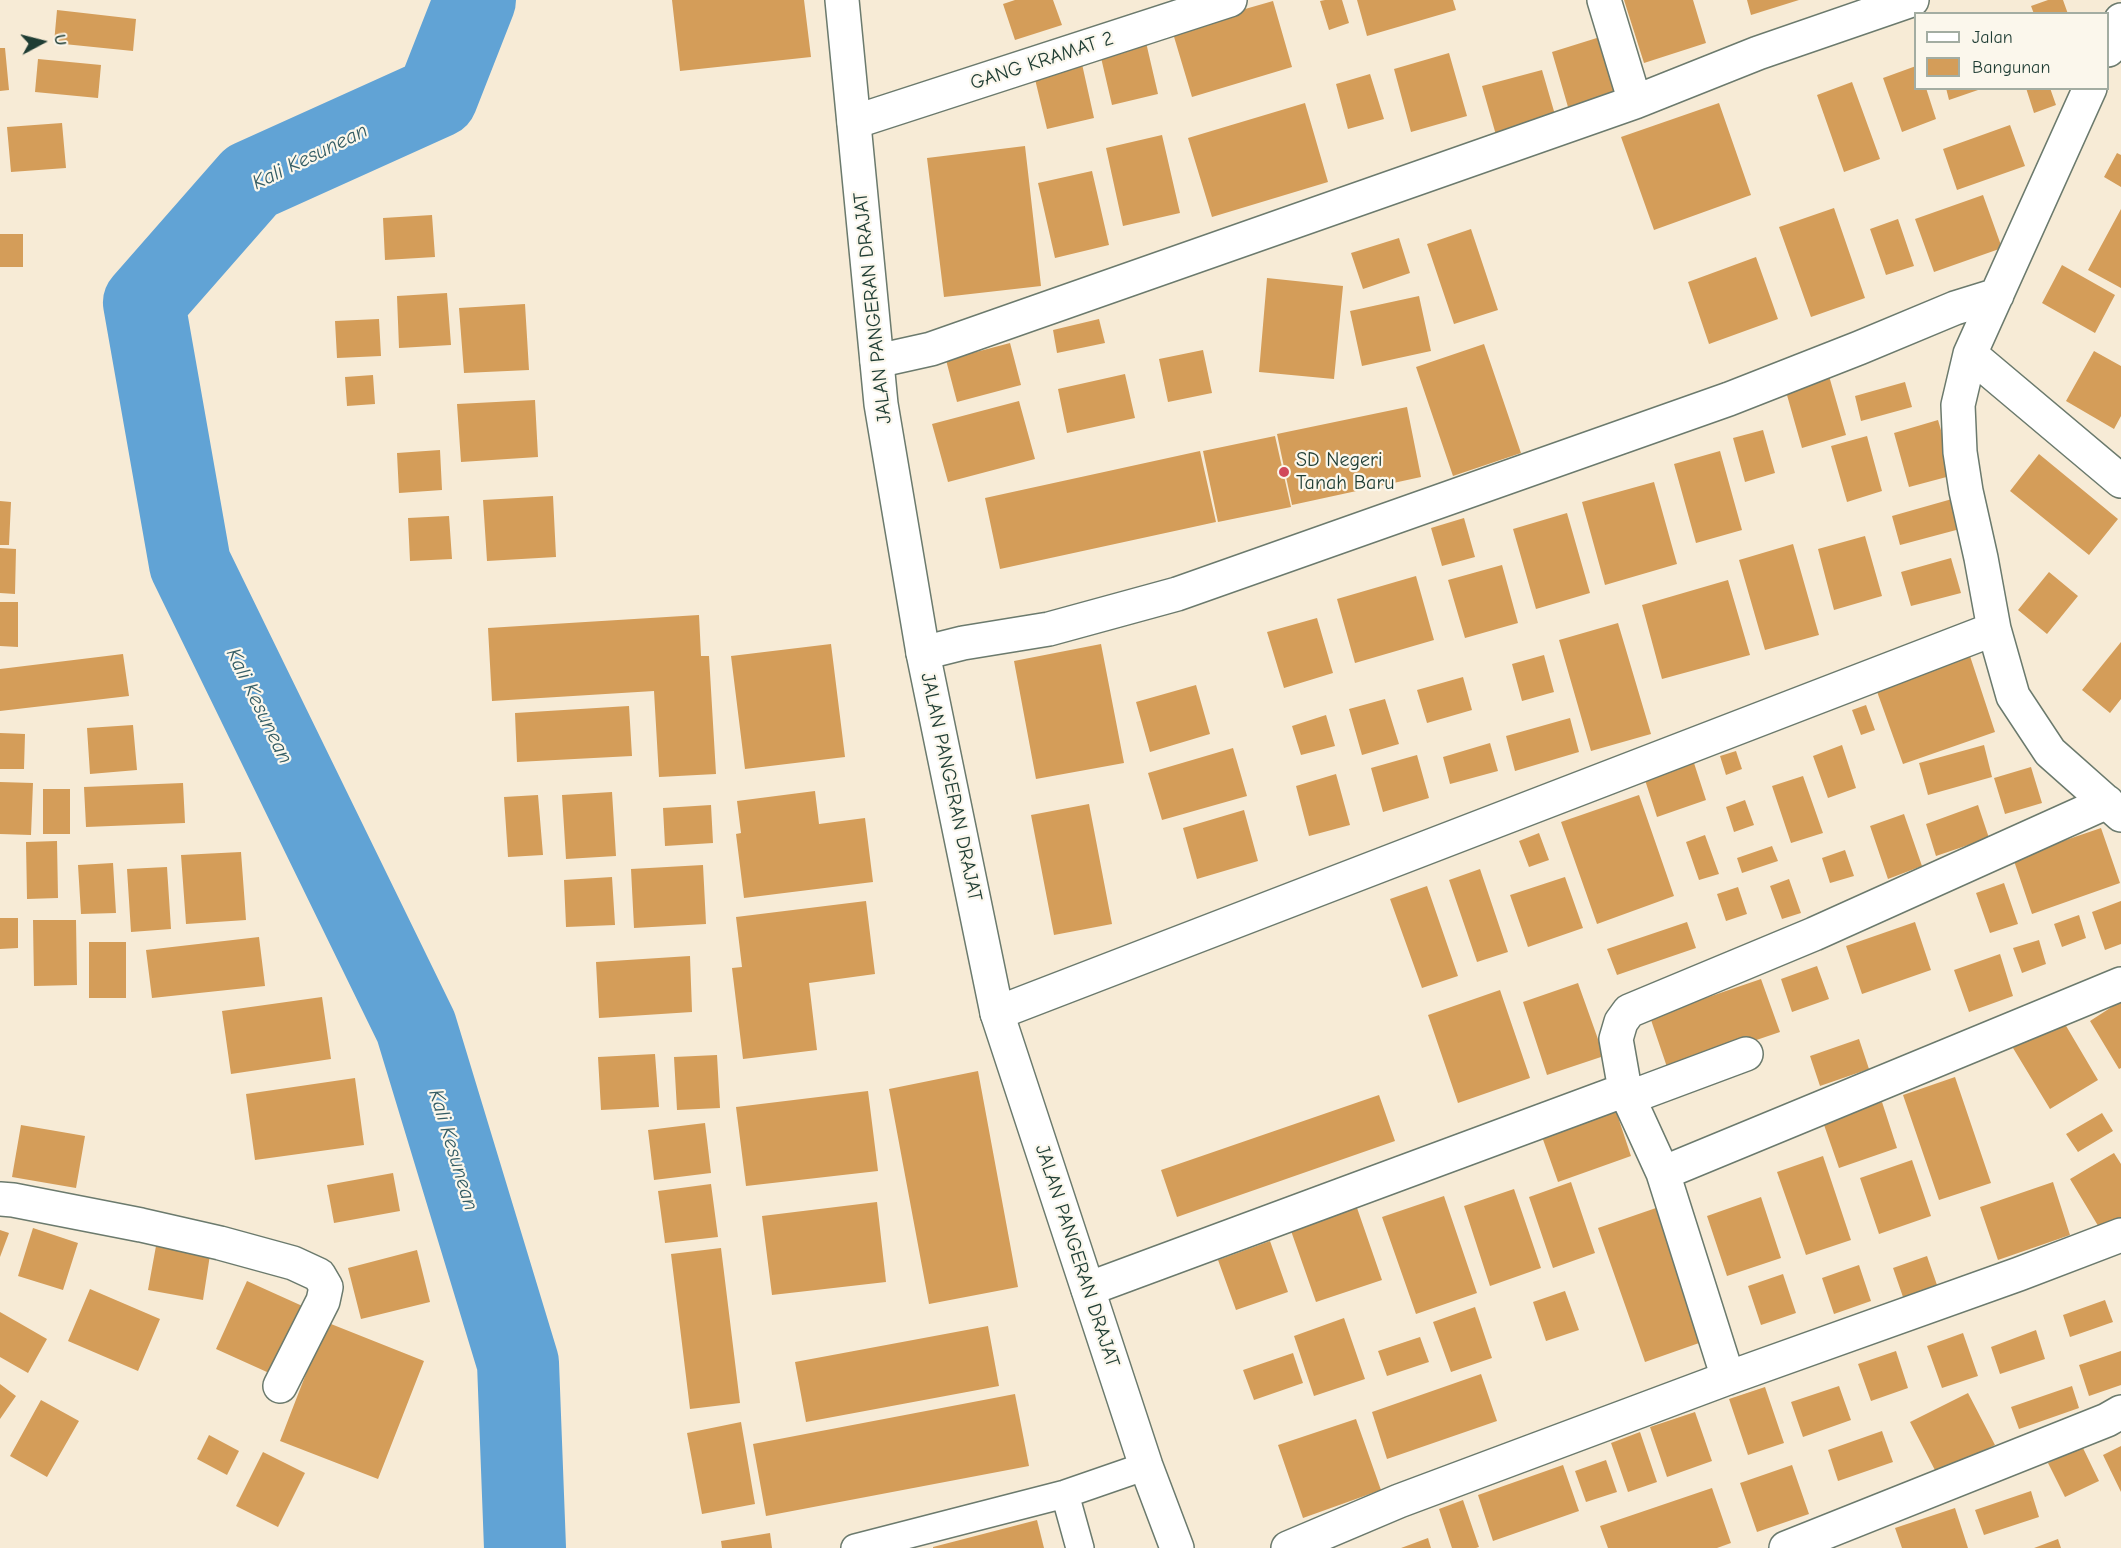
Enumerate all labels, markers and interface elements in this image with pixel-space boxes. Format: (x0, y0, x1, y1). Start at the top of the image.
north arrow (12, 12, 72, 72)
legend (1914, 12, 2109, 90)
street label: GANG KRAMAT 2 (967, 27, 1117, 95)
text: Jalan (1972, 27, 2013, 48)
text: U (50, 33, 69, 46)
text: Bangunan (1972, 57, 2050, 78)
water label: Kali Kesunean (248, 118, 372, 196)
street label: JALAN PANGERAN DRAJAT (849, 191, 897, 425)
place label: SD Negeri Tanah Baru (1296, 448, 1395, 495)
marker: SD Negeri Tanah Baru (1277, 465, 1291, 479)
water label: Kali Kesunean (220, 644, 298, 768)
street label: JALAN PANGERAN DRAJAT (915, 671, 987, 903)
water label: Kali Kesunean (423, 1086, 483, 1214)
street label: JALAN PANGERAN DRAJAT (1030, 1142, 1124, 1370)

